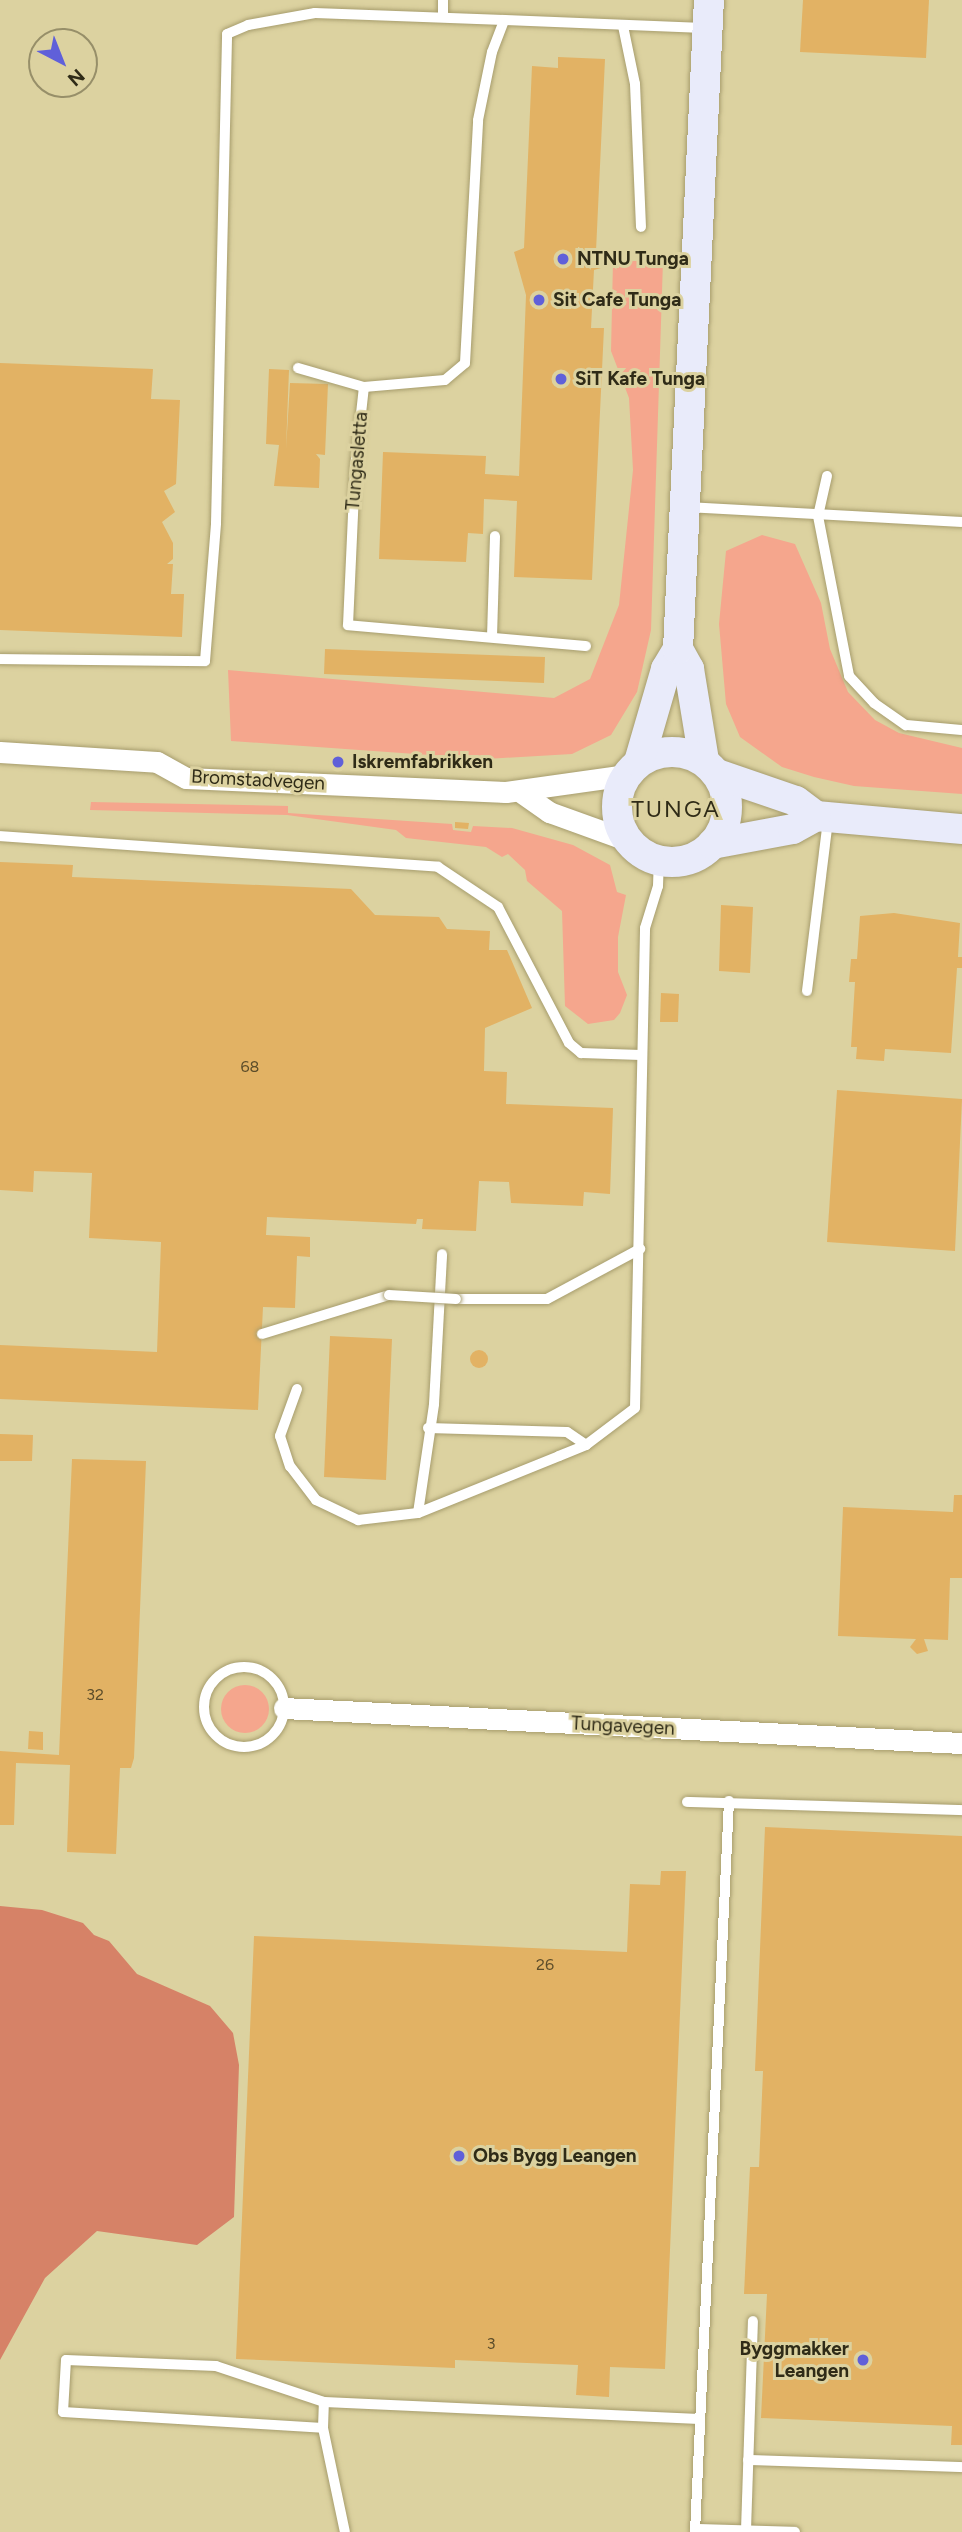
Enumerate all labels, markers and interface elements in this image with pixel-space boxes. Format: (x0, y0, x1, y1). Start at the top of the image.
north arrow (28, 28, 98, 98)
text: N (63, 64, 89, 91)
place label: NTNU Tunga (577, 248, 689, 270)
marker: NTNU Tunga (555, 251, 571, 267)
place label: Sit Cafe Tunga (553, 289, 681, 311)
marker: Sit Cafe Tunga (531, 292, 547, 308)
place label: SiT Kafe Tunga (575, 368, 705, 390)
marker: SiT Kafe Tunga (553, 371, 569, 387)
street label: Tungasletta (341, 411, 373, 511)
place label: Iskremfabrikken (352, 751, 493, 773)
marker: Iskremfabrikken (330, 754, 346, 770)
street label: Bromstadvegen (190, 765, 326, 795)
district label: TUNGA (632, 795, 720, 823)
house number: 68 (241, 1057, 259, 1077)
house number: 32 (86, 1685, 104, 1705)
street label: Tungavegen (571, 1712, 675, 1740)
house number: 26 (536, 1955, 554, 1975)
place label: Obs Bygg Leangen (473, 2145, 637, 2167)
marker: Obs Bygg Leangen (451, 2148, 467, 2164)
house number: 3 (487, 2334, 495, 2354)
place label: Byggmakker Leangen (740, 2338, 849, 2382)
marker: Byggmakker Leangen (855, 2352, 871, 2368)

